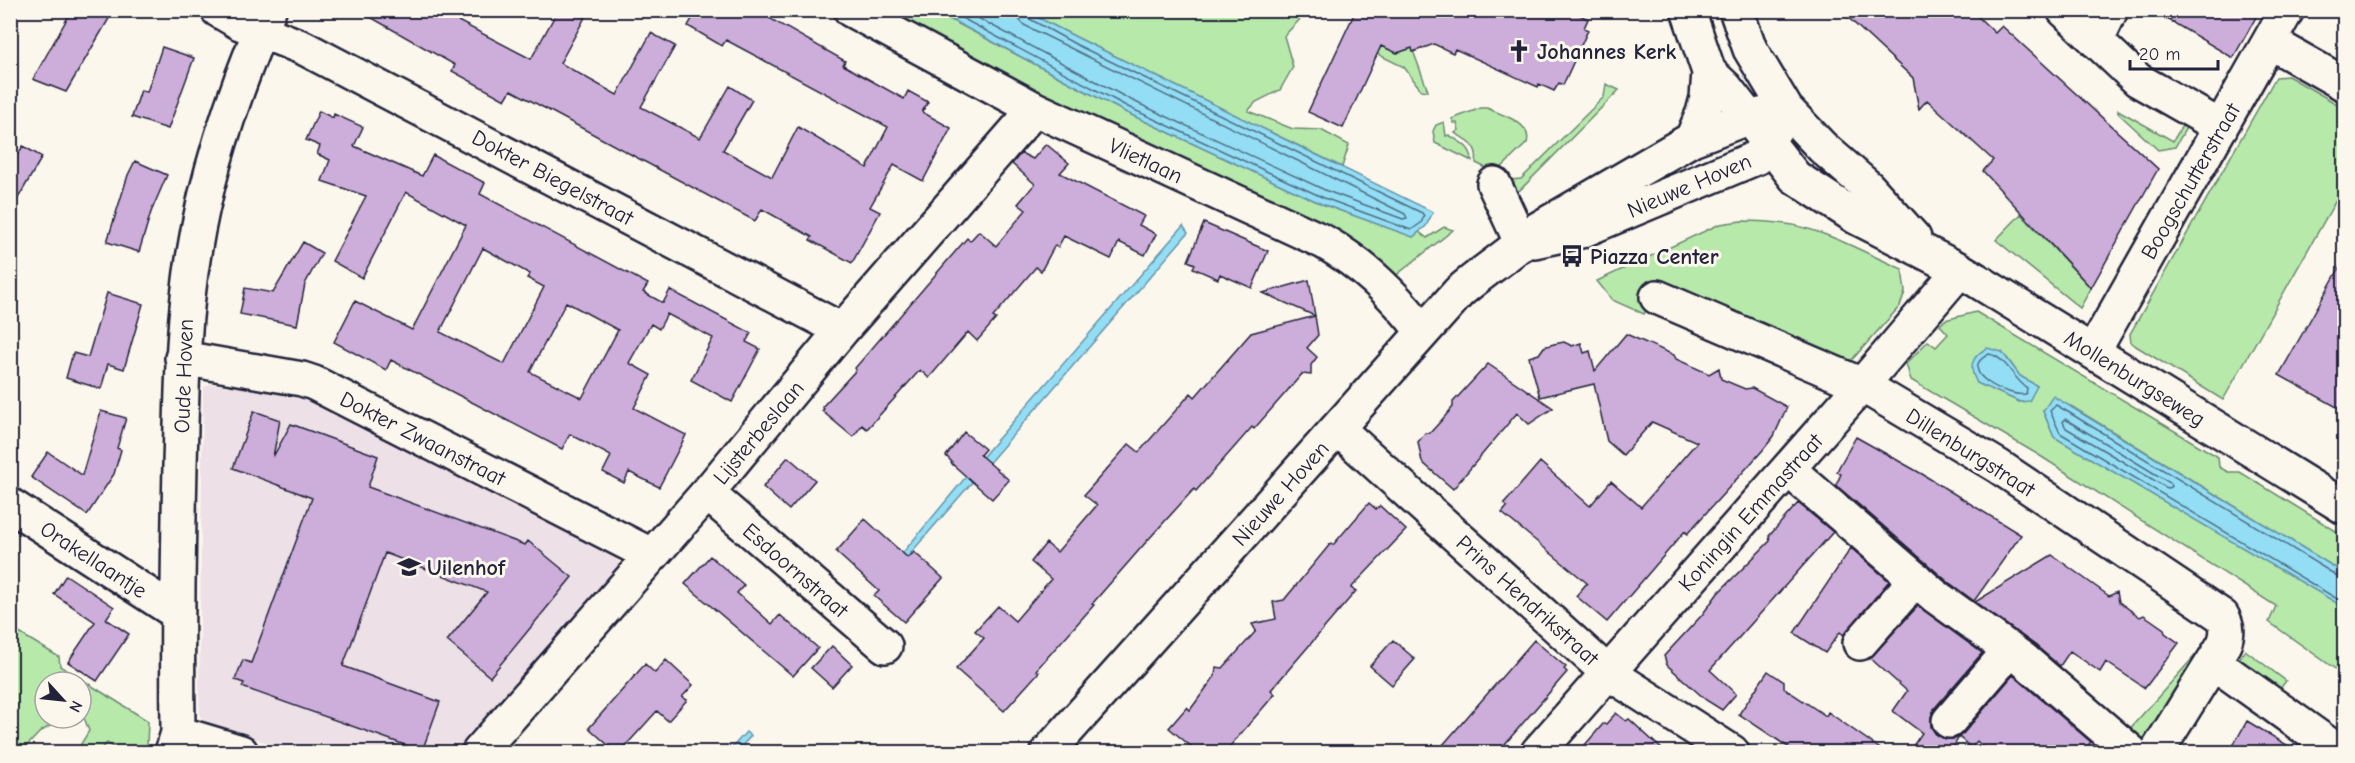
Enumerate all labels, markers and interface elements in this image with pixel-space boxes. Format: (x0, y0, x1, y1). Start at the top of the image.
scale bar (2130, 33, 2218, 71)
church icon: Johannes Kerk (1506, 38, 1532, 64)
place label: Johannes Kerk (1537, 39, 1676, 65)
text: 20 m (2139, 44, 2180, 65)
street label: Boogschutterstraat (2136, 98, 2246, 264)
street label: Dokter Biegelstraat (467, 124, 638, 232)
street label: Vlietlaan (1104, 133, 1187, 189)
street label: Nieuwe Hoven (1624, 148, 1755, 224)
bus stop icon: Piazza Center (1559, 243, 1585, 269)
place label: Piazza Center (1590, 244, 1719, 270)
street label: Oude Hoven (169, 318, 199, 434)
street label: Mollenburgseweg (2059, 325, 2210, 433)
street label: Lijsterbeslaan (708, 375, 810, 490)
street label: Dokter Zwaanstraat (336, 386, 510, 492)
street label: Dillenburgstraat (1901, 403, 2040, 503)
street label: Koningin Emmastraat (1673, 428, 1829, 597)
street label: Nieuwe Hoven (1227, 436, 1335, 551)
street label: Orakellaantje (35, 516, 152, 604)
street label: Esdoornstraat (737, 518, 854, 624)
street label: Prins Hendrikstraat (1451, 530, 1604, 672)
school or university icon: Uilenhof (396, 554, 422, 580)
place label: Uilenhof (427, 555, 506, 581)
north arrow (33, 670, 93, 730)
text: N (65, 698, 86, 715)

